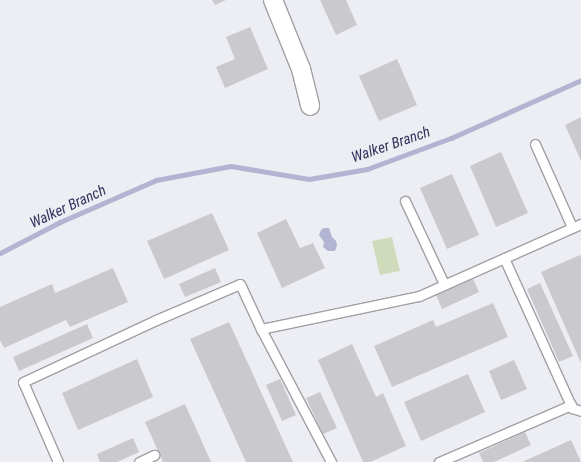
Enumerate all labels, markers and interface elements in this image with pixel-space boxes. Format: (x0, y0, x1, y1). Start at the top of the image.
water label: Walker Branch (349, 123, 433, 167)
water label: Walker Branch (27, 182, 109, 232)

